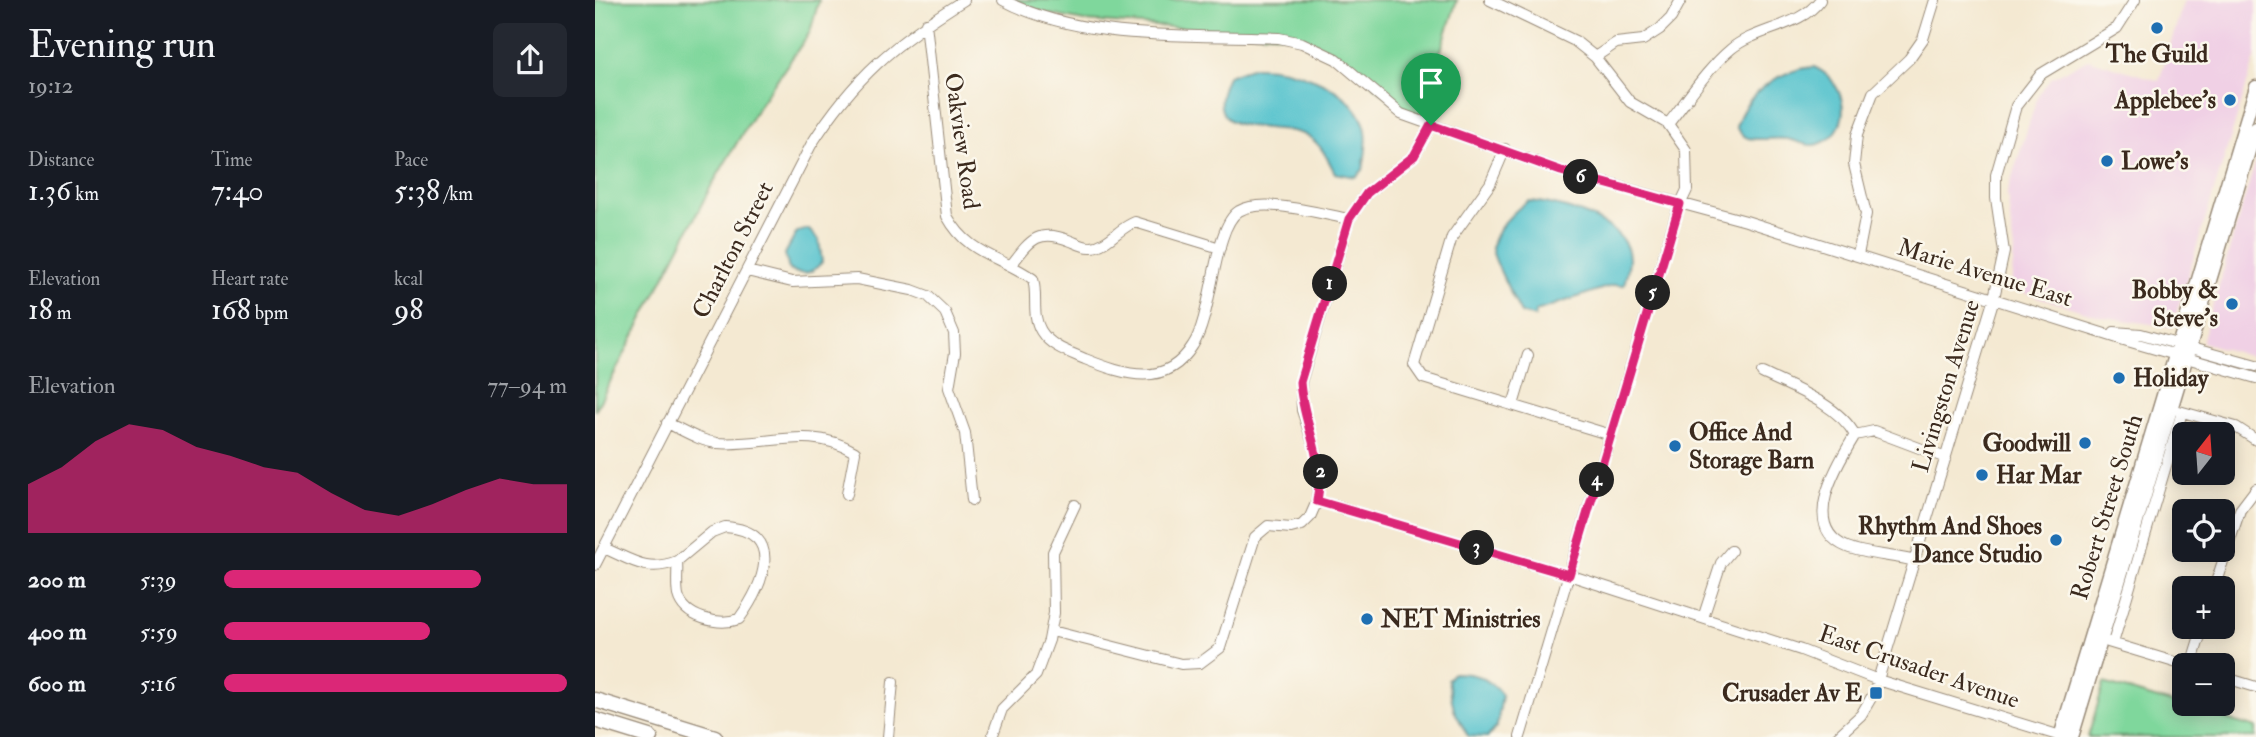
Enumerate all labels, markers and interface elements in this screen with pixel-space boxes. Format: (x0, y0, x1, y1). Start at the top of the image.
marker: The Guild (2149, 20, 2165, 36)
text: Evening run (28, 21, 216, 69)
button: share (493, 23, 567, 97)
place label: The Guild (2105, 39, 2208, 70)
pin (1401, 53, 1461, 125)
icon: arrive (1412, 64, 1450, 102)
text: 19:12 (28, 71, 73, 100)
street label: Oakview Road (937, 71, 987, 211)
place label: Applebee's (2114, 85, 2216, 116)
marker: Applebee's (2222, 92, 2238, 108)
place label: Lowe's (2121, 146, 2189, 177)
text: Distance (28, 148, 94, 172)
text: Time (211, 148, 253, 172)
text: Pace (394, 148, 428, 172)
marker: Lowe's (2099, 153, 2115, 169)
pin: 6 (1563, 160, 1599, 194)
text: 6 (1576, 164, 1585, 188)
text: 1.36 (28, 172, 71, 209)
text: 7:40 (211, 172, 264, 209)
text: 5:38 (394, 172, 440, 209)
street label: Charlton Street (685, 176, 781, 324)
text: km (71, 182, 99, 206)
text: /km (440, 182, 473, 206)
street label: Marie Avenue East (1894, 232, 2076, 314)
pin: 1 (1313, 266, 1347, 302)
text: Elevation (28, 267, 100, 291)
text: Heart rate (211, 267, 288, 291)
text: kcal (394, 267, 423, 291)
text: 1 (1326, 271, 1333, 295)
place label: Bobby & Steve's (2132, 275, 2218, 334)
pin: 5 (1635, 276, 1671, 310)
text: 5 (1648, 280, 1657, 304)
text: 18 (28, 291, 53, 328)
text: 168 (211, 291, 251, 328)
text: 98 (394, 291, 423, 328)
street label: Livingston Avenue (1905, 296, 1987, 476)
marker: Bobby & Steve's (2224, 296, 2240, 312)
text: m (53, 301, 72, 325)
text: bpm (251, 301, 288, 325)
place label: Holiday (2133, 363, 2210, 394)
marker: Holiday (2111, 370, 2127, 386)
text: Elevation (28, 371, 116, 400)
text: 77–94 m (487, 371, 567, 400)
street label: Robert Street South (2064, 410, 2150, 604)
place label: Office And Storage Barn (1689, 417, 1815, 476)
north arrow (2172, 422, 2235, 485)
map controls (2172, 422, 2235, 716)
place label: Goodwill (1983, 428, 2072, 459)
marker: Goodwill (2077, 435, 2093, 451)
marker: Office And Storage Barn (1667, 438, 1683, 454)
pin: 2 (1303, 454, 1339, 490)
text: 2 (1316, 459, 1325, 483)
place label: Har Mar (1996, 460, 2082, 491)
pin: 4 (1579, 462, 1615, 498)
text: 4 (1591, 467, 1602, 491)
marker: Har Mar (1974, 467, 1990, 483)
button: locate (2172, 499, 2235, 562)
place label: Rhythm And Shoes Dance Studio (1858, 511, 2042, 570)
pin: 3 (1459, 530, 1495, 566)
marker: Rhythm And Shoes Dance Studio (2048, 532, 2064, 548)
text: 3 (1473, 535, 1480, 559)
text: 200 m (28, 565, 86, 594)
text: 5:39 (140, 565, 176, 594)
button: + (2172, 576, 2235, 639)
place label: NET Ministries (1380, 604, 1541, 635)
marker: NET Ministries (1359, 611, 1375, 627)
text: 400 m (28, 617, 87, 646)
text: 5:59 (140, 617, 178, 646)
street label: East Crusader Avenue (1815, 618, 2023, 716)
button: − (2172, 653, 2235, 716)
text: 600 m (28, 669, 86, 698)
text: 5:16 (140, 669, 176, 698)
place label: Crusader Av E (1722, 678, 1862, 709)
marker: Crusader Av E (1868, 685, 1884, 701)

